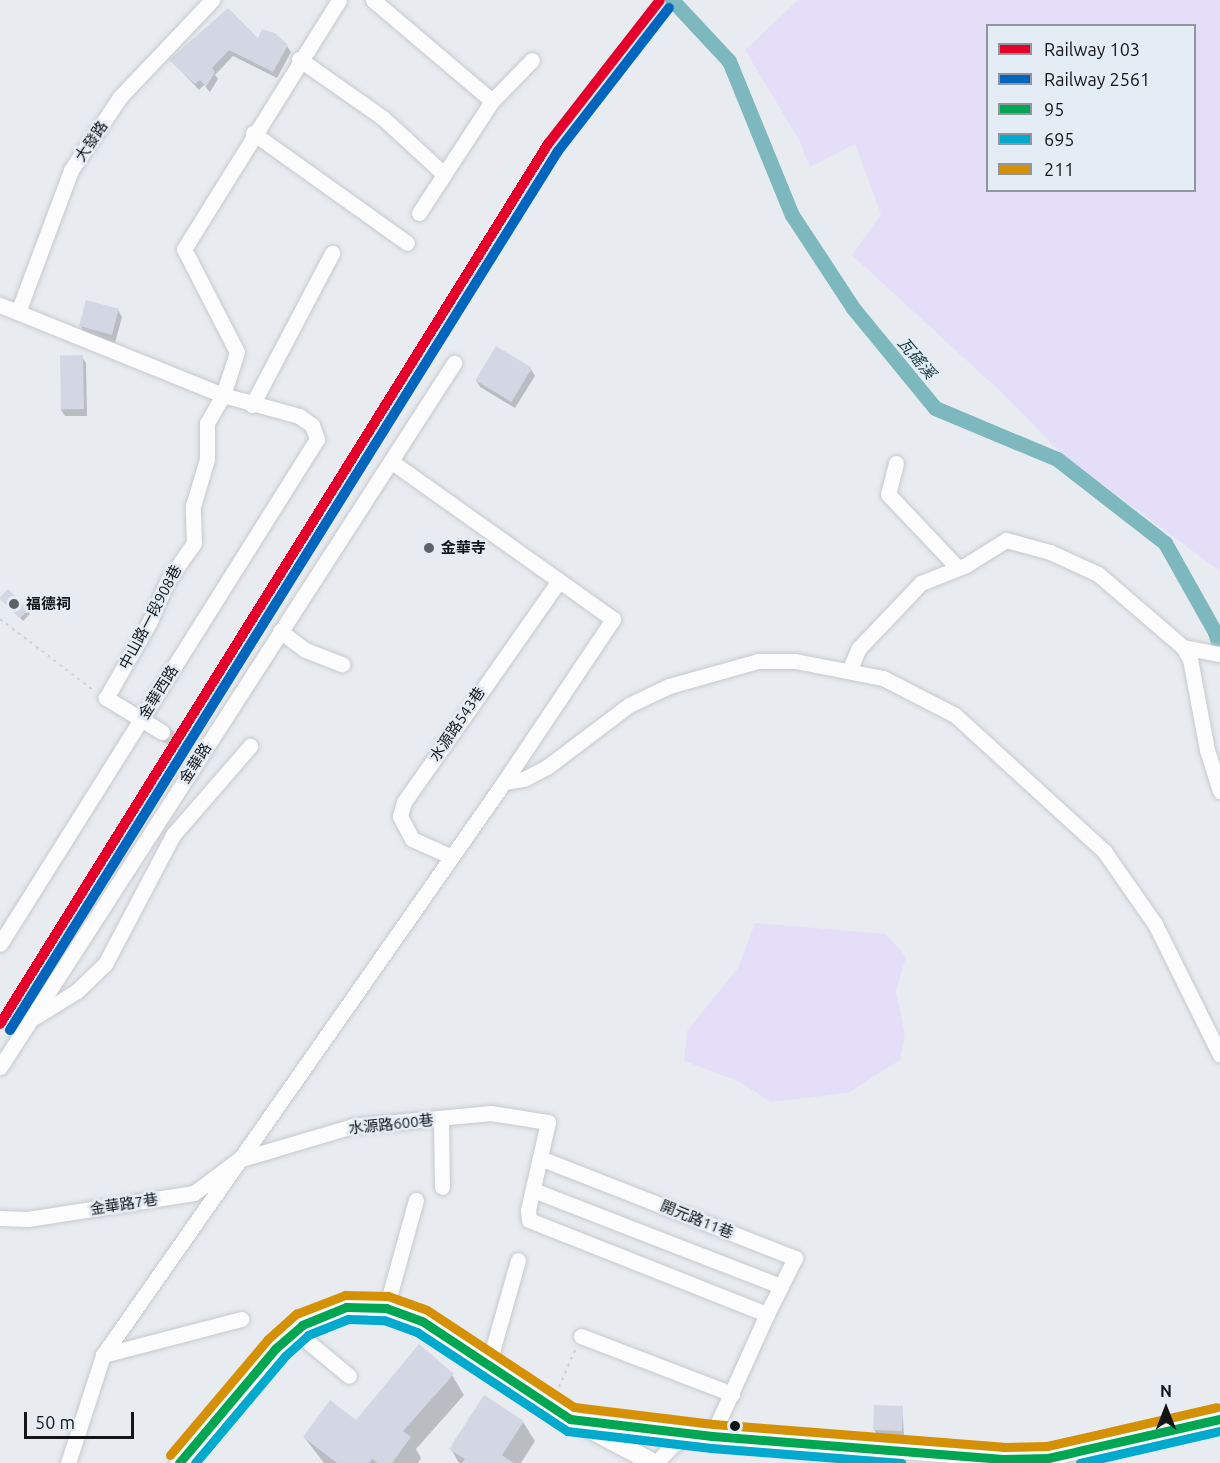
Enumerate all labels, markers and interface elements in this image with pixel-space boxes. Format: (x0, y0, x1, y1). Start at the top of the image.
legend (986, 24, 1196, 192)
text: Railway 103 (1044, 39, 1140, 59)
text: Railway 2561 (1044, 69, 1150, 89)
text: 95 (1044, 99, 1064, 119)
street label: 大發路 (71, 117, 111, 165)
text: 695 (1044, 129, 1074, 149)
text: 211 (1044, 159, 1074, 179)
water label: 瓦磘溪 (894, 333, 940, 383)
place label: 金華寺 (441, 539, 486, 557)
marker: 金華寺 (422, 541, 436, 555)
street label: 中山路一段908巷 (115, 562, 185, 672)
place label: 福德祠 (26, 595, 71, 613)
marker: 福德祠 (7, 597, 21, 611)
street label: 金華西路 (134, 662, 182, 722)
street label: 水源路543巷 (426, 684, 488, 764)
street label: 金華路 (175, 739, 215, 787)
street label: 水源路600巷 (348, 1111, 434, 1137)
street label: 金華路7巷 (89, 1190, 159, 1218)
street label: 開元路11巷 (658, 1196, 736, 1242)
north arrow (1136, 1379, 1196, 1439)
text: N (1160, 1382, 1172, 1400)
scale bar (27, 1400, 136, 1438)
text: 50 m (35, 1412, 75, 1432)
unlabelled marker (729, 1420, 741, 1432)

